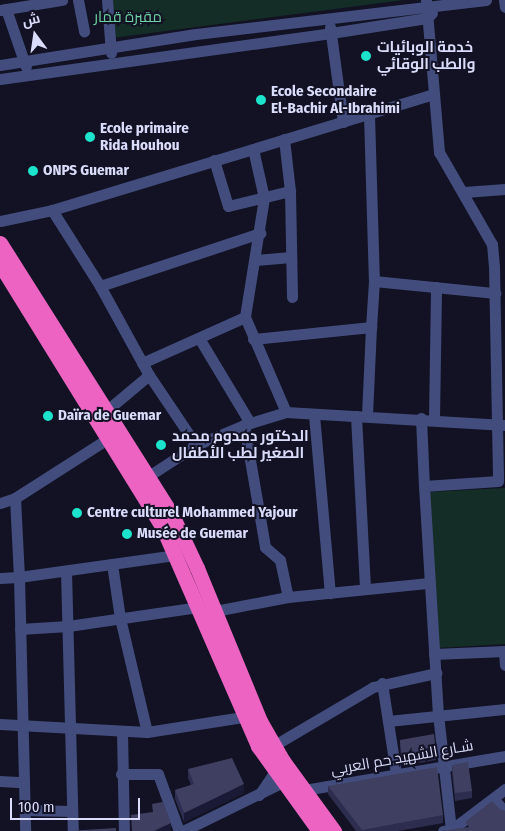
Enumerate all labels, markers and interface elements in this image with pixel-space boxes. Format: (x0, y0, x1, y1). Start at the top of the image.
park label: مقبرة قمار (94, 9, 162, 27)
north arrow (10, 10, 60, 60)
text: ش (20, 10, 42, 30)
place label: خدمة الوبائيات والطب الوقائي (377, 38, 476, 73)
marker: خدمة الوبائيات والطب الوقائي (359, 49, 373, 63)
place label: Ecole Secondaire El-Bachir Al-Ibrahimi (271, 82, 400, 117)
marker: Ecole Secondaire El-Bachir Al-Ibrahimi (255, 94, 267, 106)
place label: Ecole primaire Rida Houhou (100, 119, 189, 154)
marker: Ecole primaire Rida Houhou (84, 131, 96, 143)
place label: ONPS Guemar (43, 162, 129, 180)
marker: ONPS Guemar (27, 165, 39, 177)
place label: Daïra de Guemar (58, 407, 161, 425)
marker: Daïra de Guemar (42, 410, 54, 422)
place label: الدكتور دمدوم محمد الصغير لطب الأطفال (172, 427, 309, 462)
marker: الدكتور دمدوم محمد الصغير لطب الأطفال (154, 438, 168, 452)
place label: Centre culturel Mohammed Yajour (87, 504, 298, 522)
marker: Centre culturel Mohammed Yajour (71, 507, 83, 519)
place label: Musée de Guemar (137, 525, 248, 543)
marker: Musée de Guemar (121, 528, 133, 540)
street label: شـارع الشهيد حم العربي (329, 737, 475, 779)
scale bar (12, 788, 142, 820)
text: 100 m (18, 798, 55, 816)

